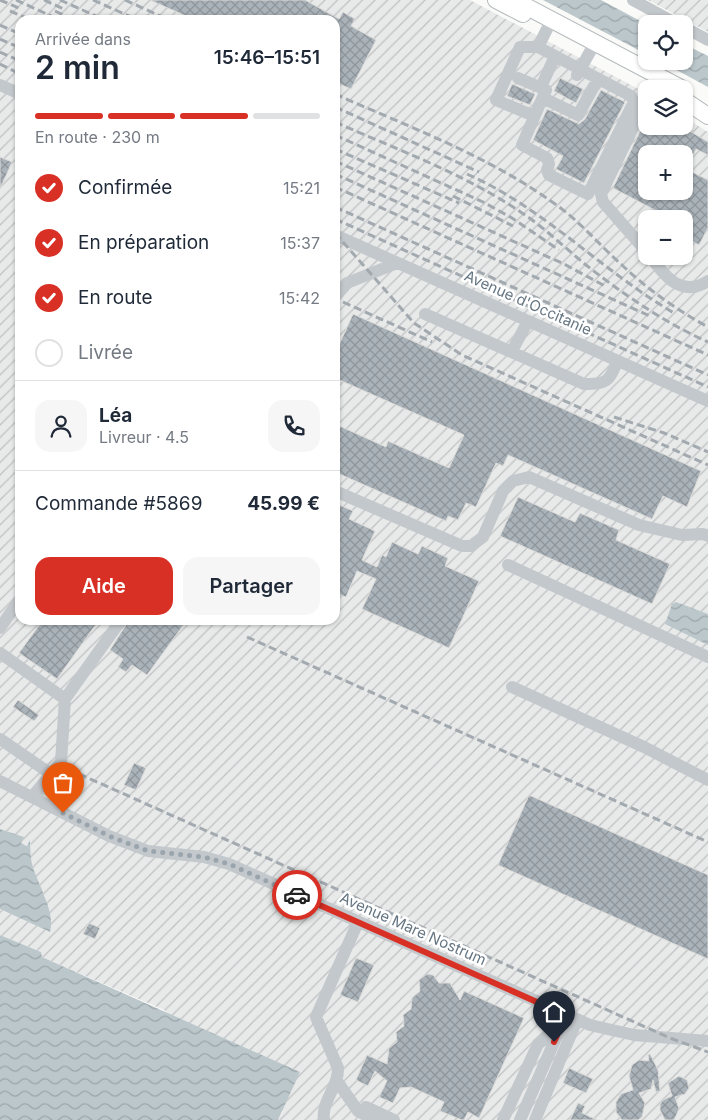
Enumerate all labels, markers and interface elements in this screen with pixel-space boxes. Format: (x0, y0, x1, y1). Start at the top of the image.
map controls (638, 15, 693, 265)
button: locate (638, 15, 693, 70)
text: Arrivée dans (35, 29, 131, 49)
text: 15:46–15:51 (214, 46, 320, 69)
text: 2 min (35, 48, 120, 87)
button: layers (638, 80, 693, 135)
text: En route · 230 m (35, 127, 160, 147)
button: + (638, 145, 693, 200)
icon: check (35, 174, 63, 202)
text: Confirmée (78, 176, 172, 199)
text: 15:21 (283, 178, 320, 198)
button: − (638, 210, 693, 265)
icon: check (35, 229, 63, 257)
text: En préparation (78, 231, 209, 254)
text: 15:37 (280, 233, 320, 253)
street label: Avenue d'Occitanie (462, 266, 595, 339)
icon: check (35, 284, 63, 312)
text: En route (78, 286, 153, 309)
text: 15:42 (279, 288, 320, 308)
text: Livrée (78, 341, 133, 364)
button: person (35, 400, 87, 452)
button: phone (268, 400, 320, 452)
text: Léa (99, 404, 132, 427)
text: Livreur · 4.5 (99, 427, 189, 447)
text: Commande #5869 (35, 492, 202, 515)
text: 45.99 € (247, 492, 320, 515)
button: Aide (35, 557, 173, 615)
button: Partager (183, 557, 320, 615)
pin (42, 762, 84, 813)
icon: bag (49, 769, 77, 797)
courier (272, 870, 322, 920)
icon: car (283, 881, 311, 909)
street label: Avenue Mare Nostrum (337, 888, 489, 969)
pin (533, 991, 575, 1042)
icon: home (540, 998, 568, 1026)

